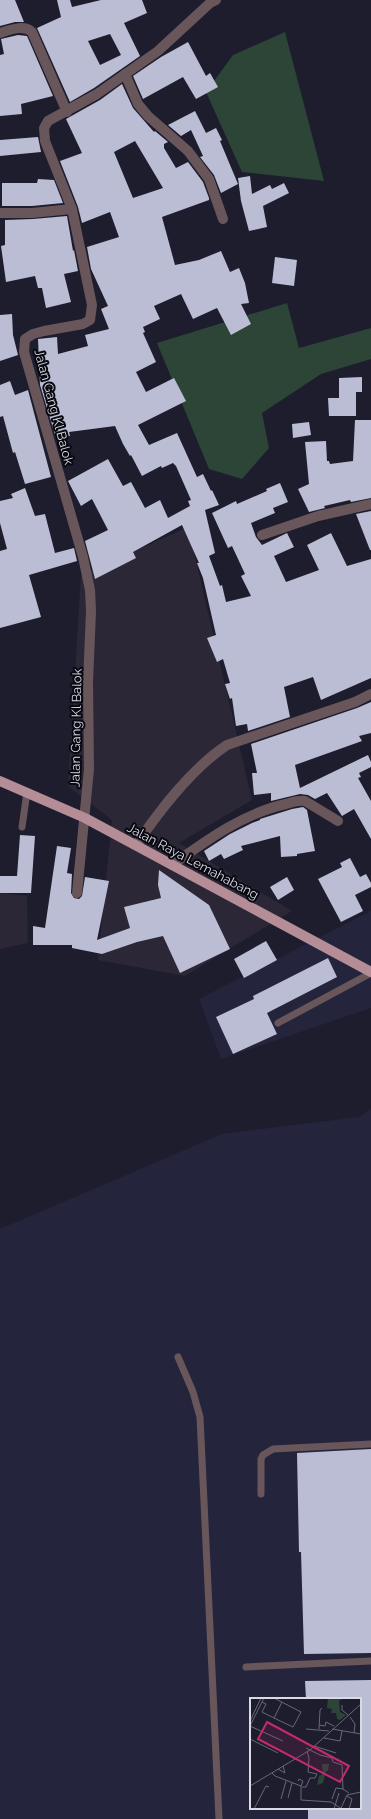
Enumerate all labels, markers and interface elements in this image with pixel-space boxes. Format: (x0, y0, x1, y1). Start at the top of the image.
street label: Jalan Gang Kl Balok (31, 348, 77, 466)
street label: Jalan Gang Kl Balok (67, 668, 85, 788)
street label: Jalan Raya Lemahabang (125, 820, 261, 902)
inset map (250, 1698, 361, 1809)

